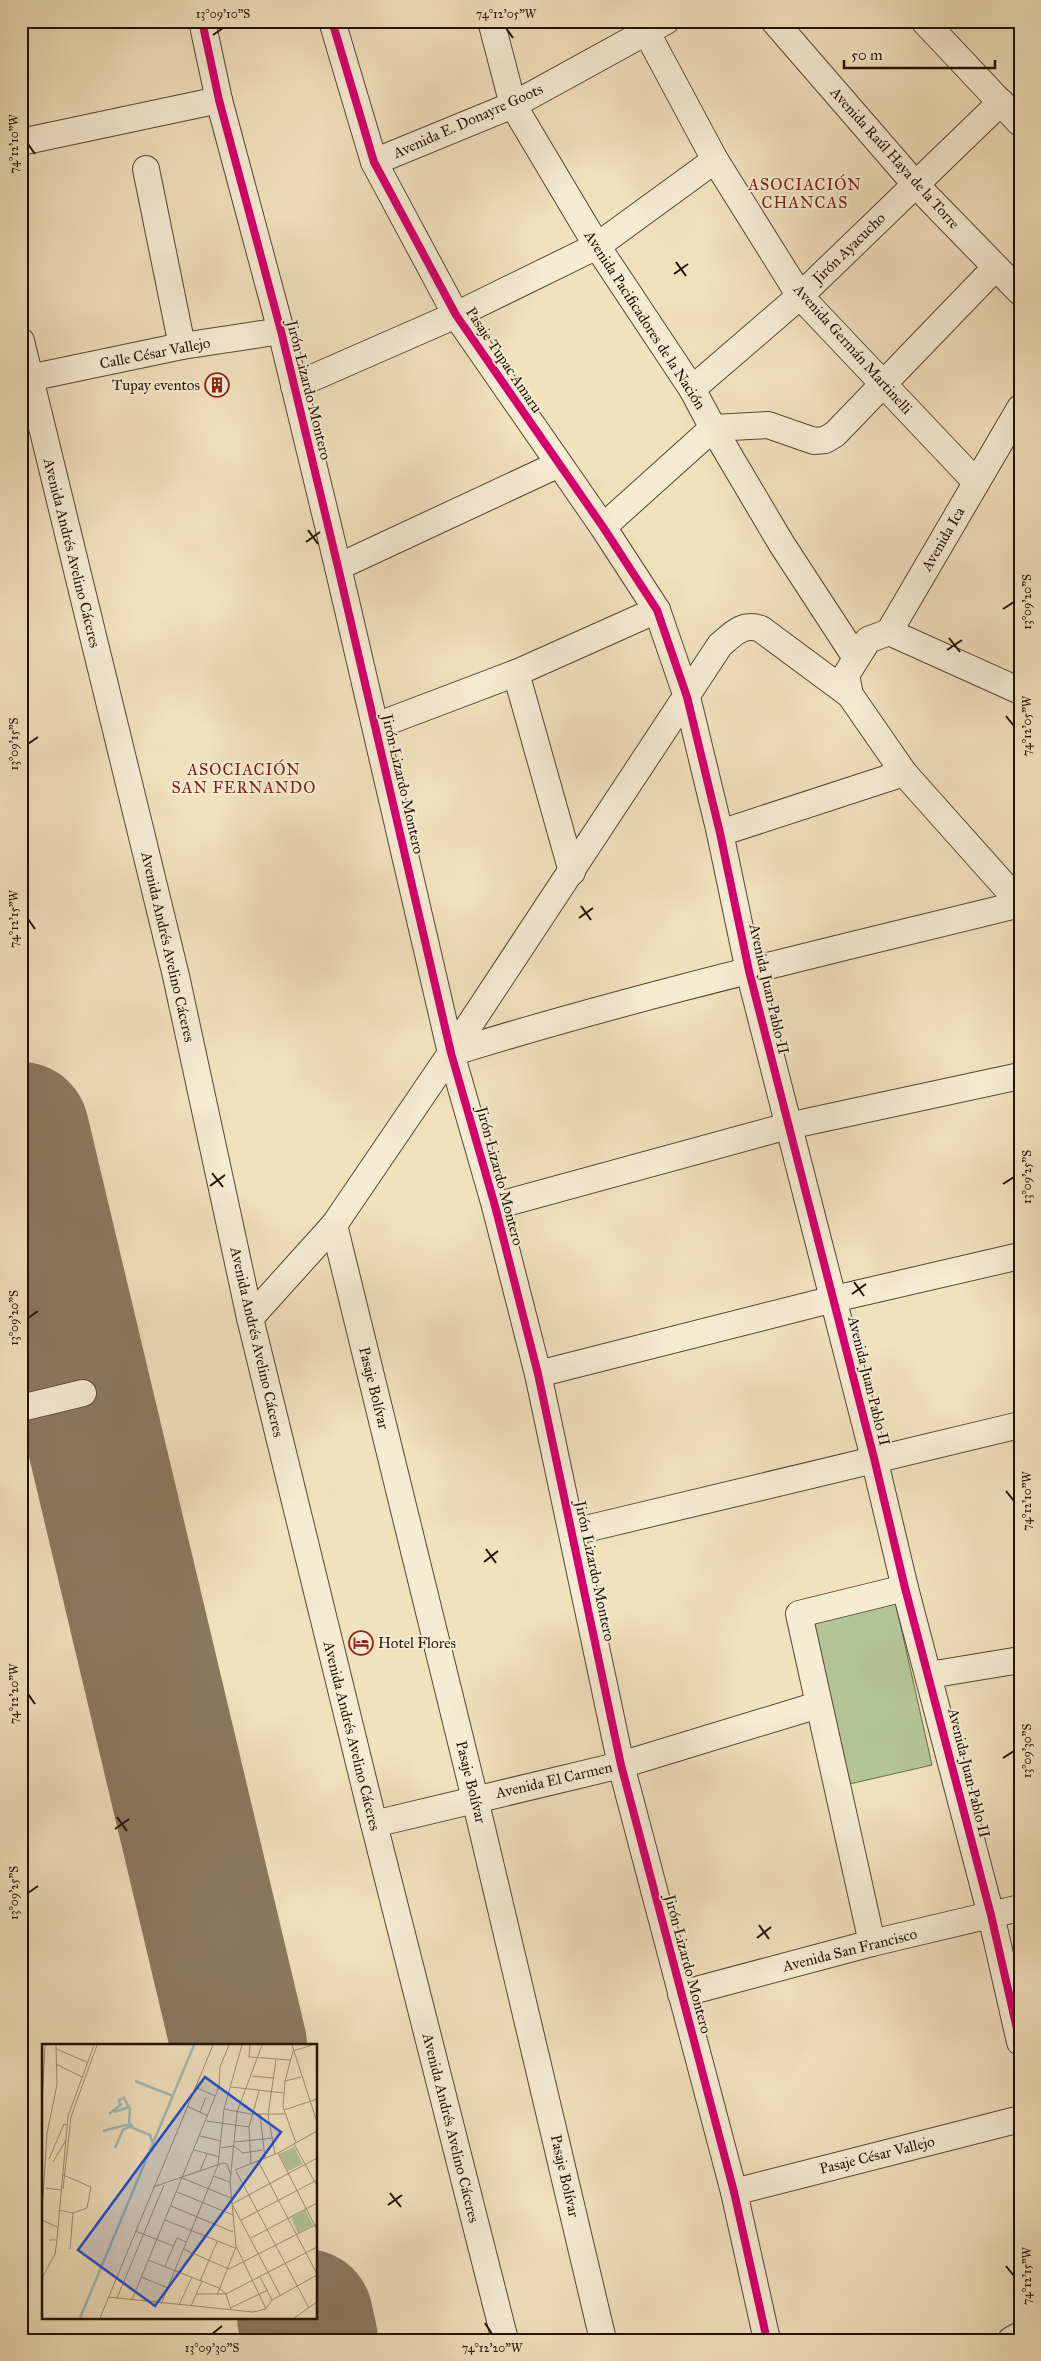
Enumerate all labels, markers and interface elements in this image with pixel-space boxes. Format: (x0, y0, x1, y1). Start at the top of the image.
text: 13°09'10"S (196, 7, 250, 21)
text: 74°12'05"W (476, 7, 537, 21)
scale bar (844, 38, 995, 70)
text: 50 m (851, 46, 883, 64)
street label: Avenida E. Donayre Goots (389, 80, 546, 163)
street label: Avenida Raúl Haya de la Torre (826, 83, 963, 233)
text: 74°12'10"W (7, 114, 21, 174)
district label: ASOCIACIÓN CHANCAS (747, 173, 862, 212)
street label: Jirón Ayacucho (807, 209, 890, 289)
street label: Avenida Pacificadores de la Nación (580, 226, 710, 413)
street label: Avenida Germán Martinelli (789, 280, 916, 418)
street label: Pasaje Tupac Amaru (462, 304, 546, 416)
street label: Jirón Lizardo Montero (282, 316, 335, 462)
street label: Calle César Vallejo (98, 333, 212, 373)
building icon: Tupay eventos (204, 372, 230, 398)
place label: Tupay eventos (112, 376, 200, 394)
street label: Avenida Andrés Avelino Cáceres (39, 455, 104, 650)
street label: Avenida Ica (917, 503, 969, 575)
text: 13°09'20"S (1020, 574, 1034, 630)
text: 74°12'05"W (1020, 695, 1034, 756)
street label: Jirón Lizardo Montero (377, 710, 428, 856)
text: 13°09'15"S (7, 717, 21, 771)
district label: ASOCIACIÓN SAN FERNANDO (172, 758, 316, 797)
street label: Avenida Andrés Avelino Cáceres (137, 849, 199, 1044)
text: 74°12'15"W (7, 889, 21, 948)
street label: Avenida Juan Pablo II (744, 921, 793, 1056)
street label: Jirón Lizardo Montero (471, 1103, 527, 1248)
text: 13°09'25"S (1020, 1150, 1034, 1204)
street label: Avenida Andrés Avelino Cáceres (226, 1244, 288, 1439)
text: 13°09'20"S (7, 1290, 21, 1346)
street label: Avenida Juan Pablo II (843, 1313, 894, 1448)
street label: Pasaje Bolívar (355, 1345, 393, 1431)
text: 74°12'10"W (1020, 1471, 1034, 1531)
street label: Jirón Lizardo Montero (570, 1497, 619, 1643)
hotel icon: Hotel Flores (348, 1630, 374, 1656)
place label: Hotel Flores (378, 1634, 456, 1652)
street label: Avenida Andrés Avelino Cáceres (319, 1638, 384, 1833)
text: 74°12'20"W (7, 1663, 21, 1724)
street label: Avenida Juan Pablo II (943, 1705, 994, 1840)
text: 13°09'30"S (1020, 1724, 1034, 1778)
street label: Pasaje Bolívar (452, 1739, 490, 1825)
street label: Avenida El Carmen (493, 1758, 614, 1802)
text: 13°09'25"S (7, 1866, 21, 1920)
street label: Jirón Lizardo Montero (659, 1891, 715, 2036)
street label: Avenida San Francisco (780, 1925, 919, 1976)
street label: Avenida Andrés Avelino Cáceres (418, 2030, 483, 2225)
inset map (42, 2044, 318, 2318)
street label: Pasaje César Vallejo (818, 2132, 937, 2178)
street label: Pasaje Bolívar (547, 2133, 583, 2219)
text: 74°12'15"W (1020, 2246, 1034, 2305)
text: 13°09'30"S (185, 2341, 239, 2355)
text: 74°12'20"W (462, 2341, 523, 2355)

